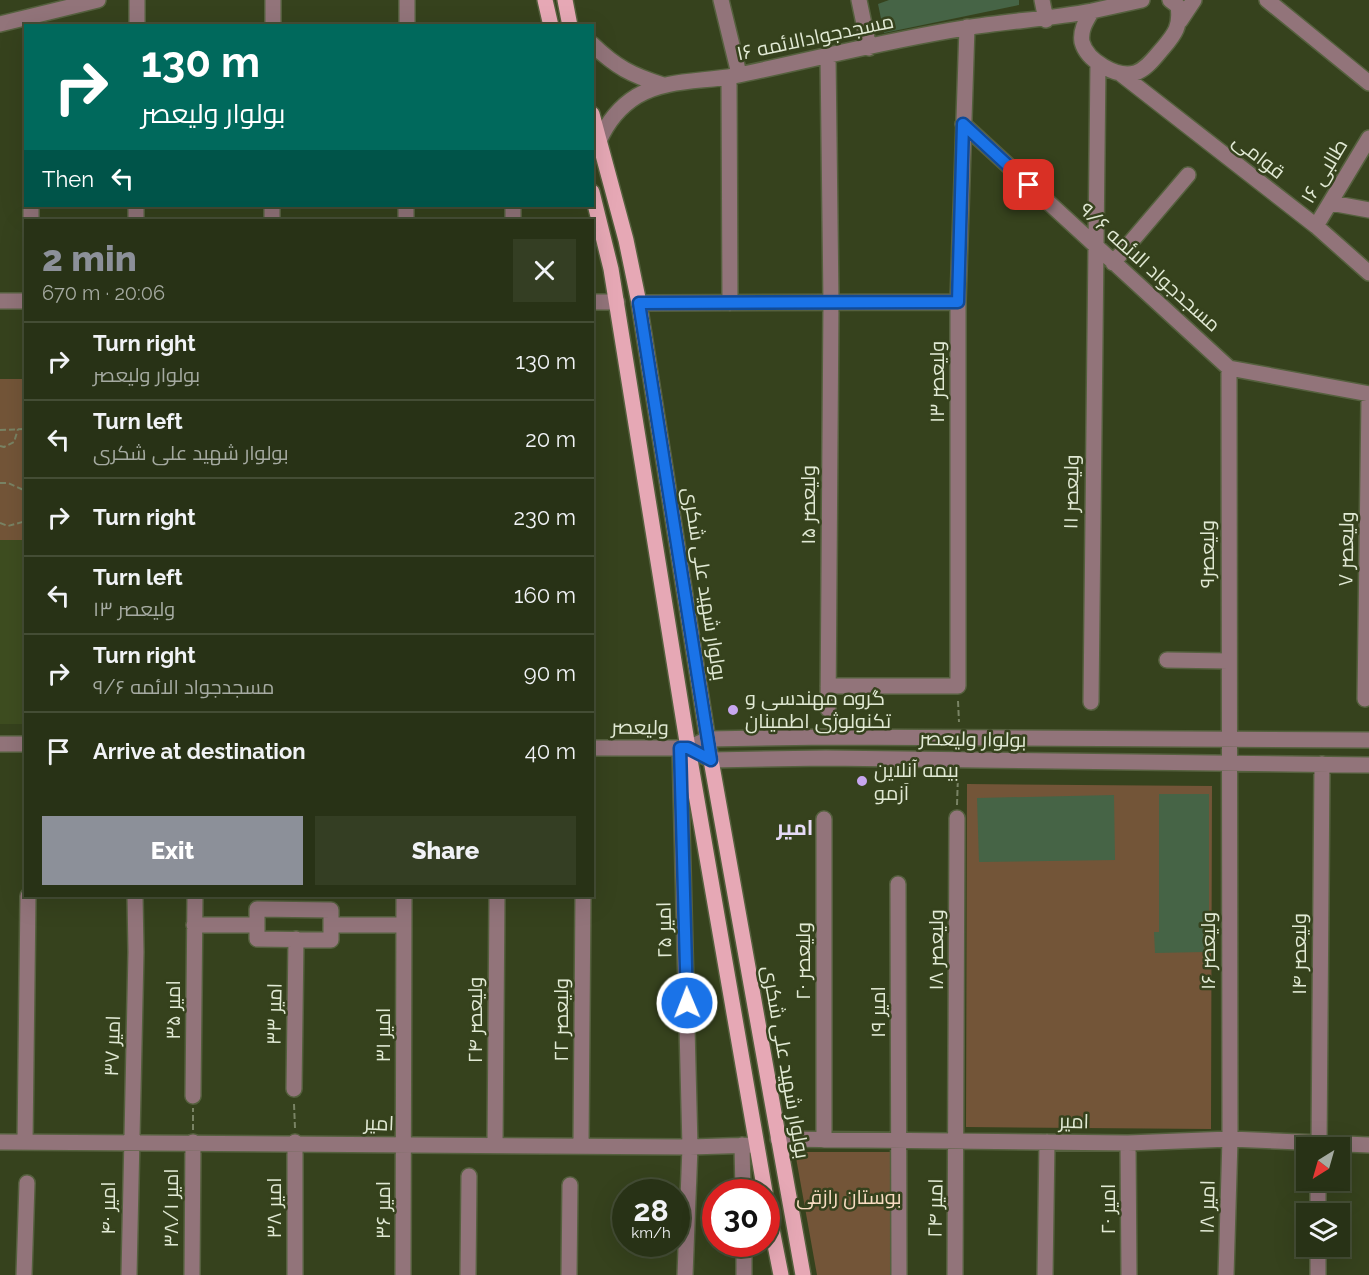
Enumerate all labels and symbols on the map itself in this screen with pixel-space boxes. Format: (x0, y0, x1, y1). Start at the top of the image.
street label: مسجدجوادالائمه ۱۶ (734, 9, 896, 65)
street label: قوامی (1228, 128, 1290, 185)
street label: طالبی ۱۶ (1296, 135, 1353, 208)
pin (1003, 159, 1054, 210)
street label: مسجدجواد الائمه ۹/۶ (1075, 197, 1225, 337)
street label: ولیعصر ۱۳ (925, 341, 949, 423)
street label: ولیعصر ۱۱ (1058, 454, 1084, 530)
street label: ولیعصر ۱۵ (796, 465, 820, 545)
street label: بولوار شهید علی شکری (677, 486, 732, 683)
street label: ولیعصر ۷ (1333, 511, 1359, 587)
street label: ولیعصر۹ (1195, 520, 1219, 588)
place label: گروه مهندسی و تکنولوژی اطمینان (745, 686, 892, 734)
marker: گروه مهندسی و تکنولوژی اطمینان (726, 703, 740, 717)
street label: ولیعصر (610, 714, 669, 739)
street label: بولوار ولیعصر (918, 726, 1027, 752)
place label: بیمه آنلاین اَزمو (874, 758, 959, 805)
marker: بیمه آنلاین اَزمو (855, 774, 869, 788)
district label: امیر (776, 815, 813, 840)
street label: امیر ۲۵ (652, 901, 676, 959)
street label: ولیعصر ۱۸ (924, 909, 948, 991)
street label: ولیعصر ۱۶ (1196, 912, 1220, 990)
street label: ولیعصر ۱۴ (1287, 913, 1311, 995)
street label: ولیعصر ۲۰ (791, 922, 815, 1000)
street label: بولوار شهید علی شکری (756, 964, 815, 1161)
position arrow (655, 971, 719, 1035)
street label: ولیعصر ۲۴ (463, 977, 487, 1063)
street label: ولیعصر ۲۲ (549, 978, 573, 1062)
street label: امیر ۳۵ (161, 980, 185, 1040)
street label: امیر ۳۳ (261, 983, 287, 1045)
street label: امیر ۱۹ (866, 986, 890, 1038)
street label: امیر ۳۱ (371, 1008, 395, 1062)
street label: امیر ۳۷ (99, 1015, 125, 1077)
street label: امیر (1058, 1109, 1089, 1133)
street label: امیر (363, 1110, 394, 1136)
north arrow (1296, 1137, 1350, 1191)
street label: امیر ۳۸/۱ (159, 1168, 183, 1248)
street label: امیر ۳۸ (262, 1177, 286, 1239)
street label: امیر ۲۴ (922, 1178, 948, 1238)
speed limit sign: 30 (702, 1179, 780, 1257)
street label: امیر ۱۸ (1195, 1180, 1219, 1234)
street label: امیر ۴۰ (96, 1181, 120, 1235)
street label: امیر ۳۶ (371, 1181, 395, 1239)
street label: امیر ۲۰ (1096, 1184, 1120, 1234)
park label: بوستان رازقی (796, 1185, 902, 1210)

